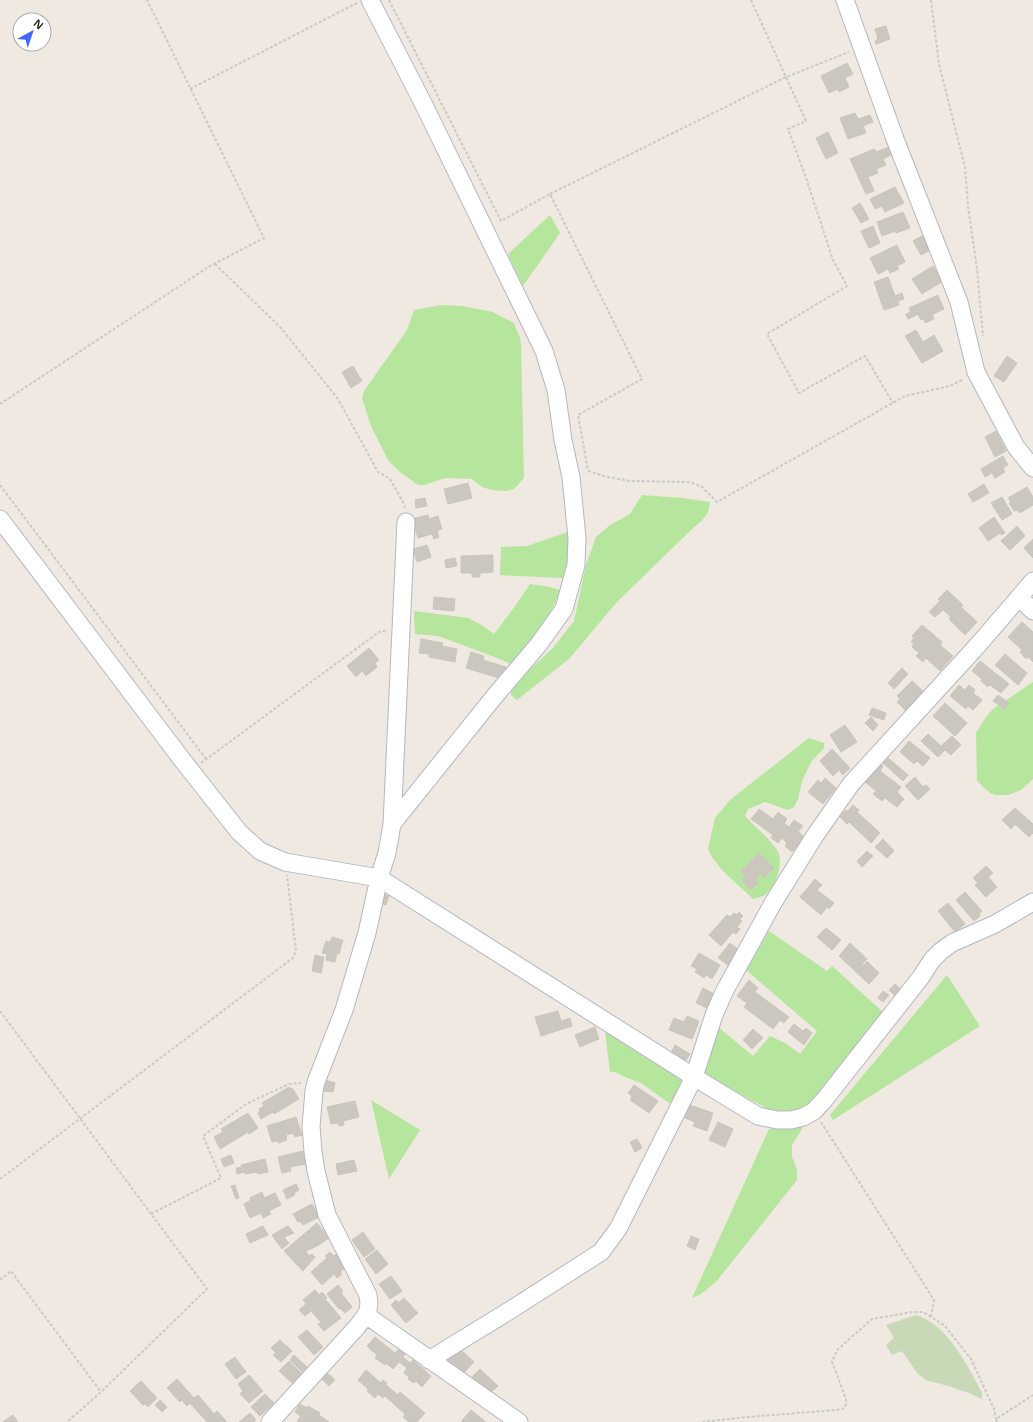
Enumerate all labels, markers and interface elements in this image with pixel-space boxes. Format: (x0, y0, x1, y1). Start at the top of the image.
north arrow (12, 12, 52, 52)
text: N (30, 15, 47, 33)

